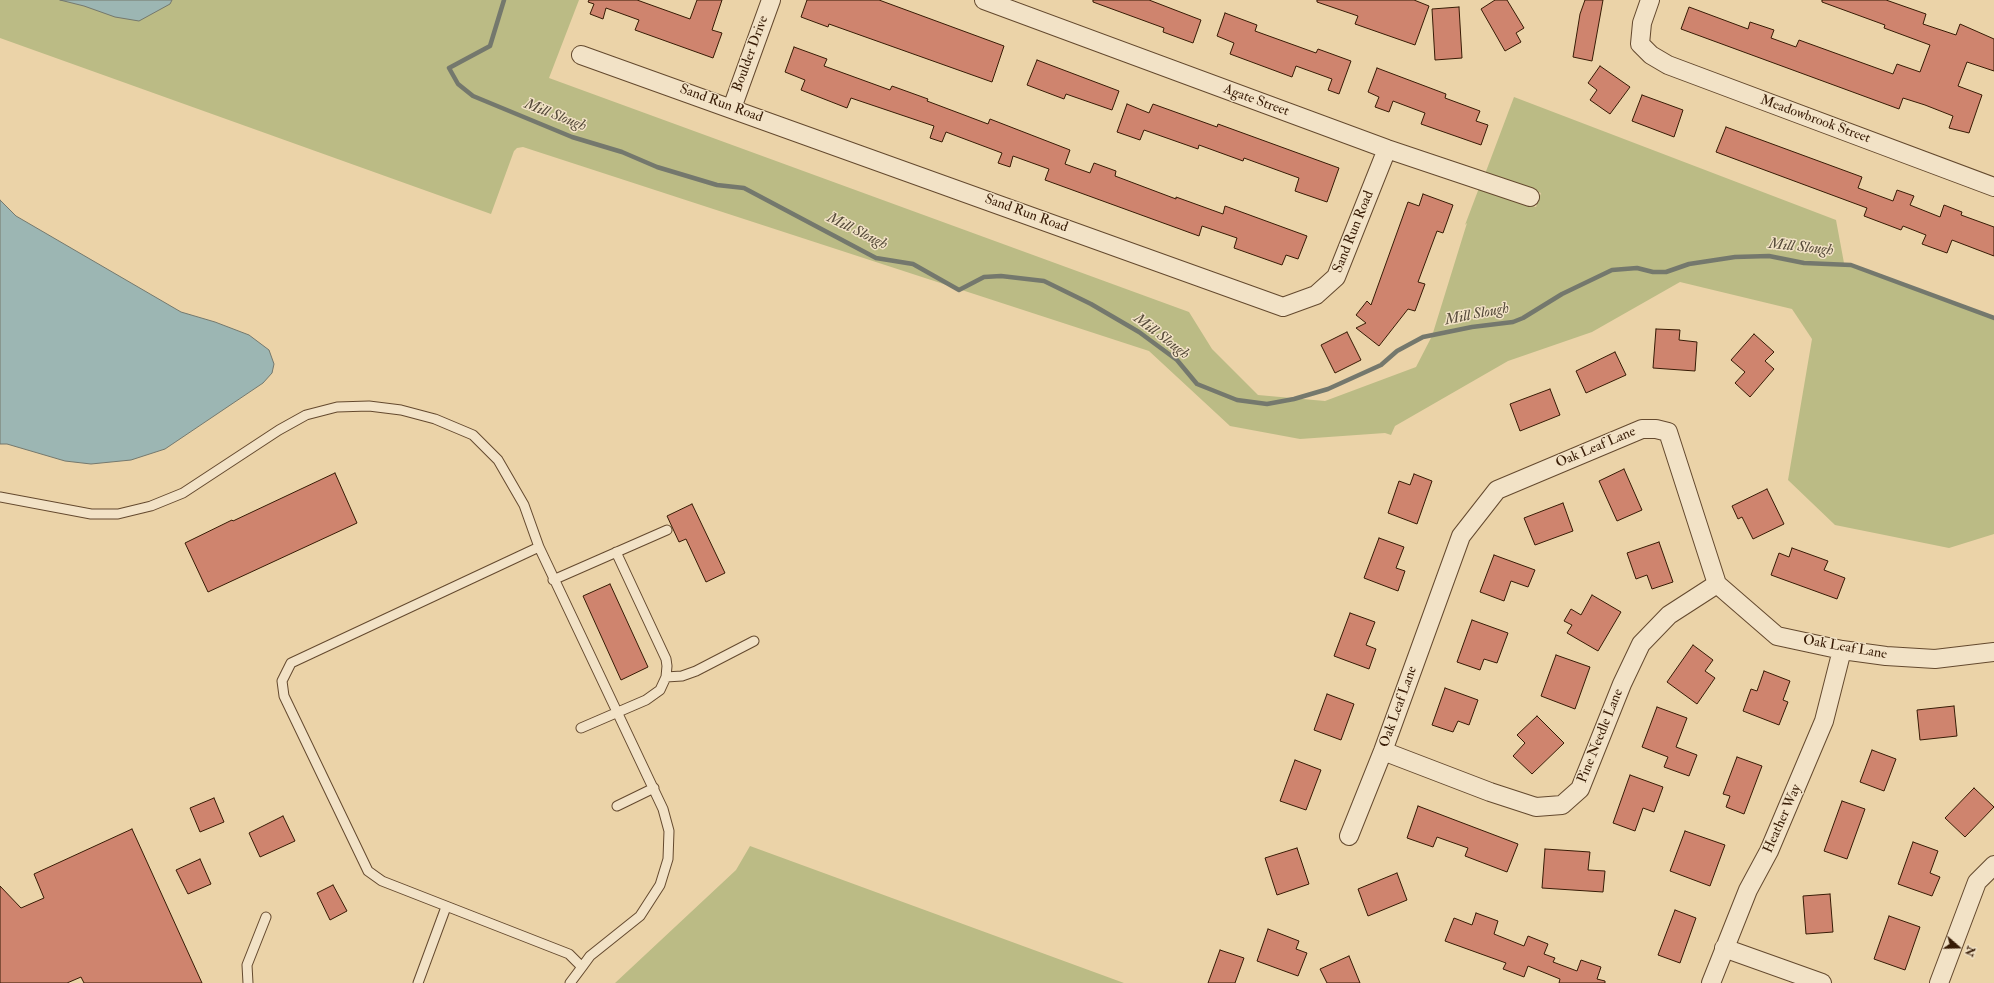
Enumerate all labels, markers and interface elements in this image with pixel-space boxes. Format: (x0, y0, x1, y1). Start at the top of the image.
street label: Boulder Drive (729, 14, 773, 94)
street label: Sand Run Road (677, 81, 765, 127)
street label: Agate Street (1221, 81, 1291, 121)
street label: Meadowbrook Street (1758, 92, 1872, 148)
water label: Mill Slough (521, 96, 589, 136)
street label: Sand Run Road (1330, 188, 1378, 276)
street label: Sand Run Road (982, 191, 1070, 237)
water label: Mill Slough (824, 210, 890, 254)
water label: Mill Slough (1768, 236, 1834, 260)
water label: Mill Slough (1443, 300, 1511, 330)
water label: Mill Slough (1130, 310, 1192, 364)
street label: Oak Leaf Lane (1554, 424, 1638, 472)
street label: Oak Leaf Lane (1802, 632, 1888, 664)
street label: Oak Leaf Lane (1377, 664, 1421, 750)
street label: Pine Needle Lane (1574, 686, 1628, 786)
street label: Heather Way (1760, 782, 1806, 856)
north arrow (1938, 927, 1978, 967)
text: N (1962, 944, 1978, 958)

